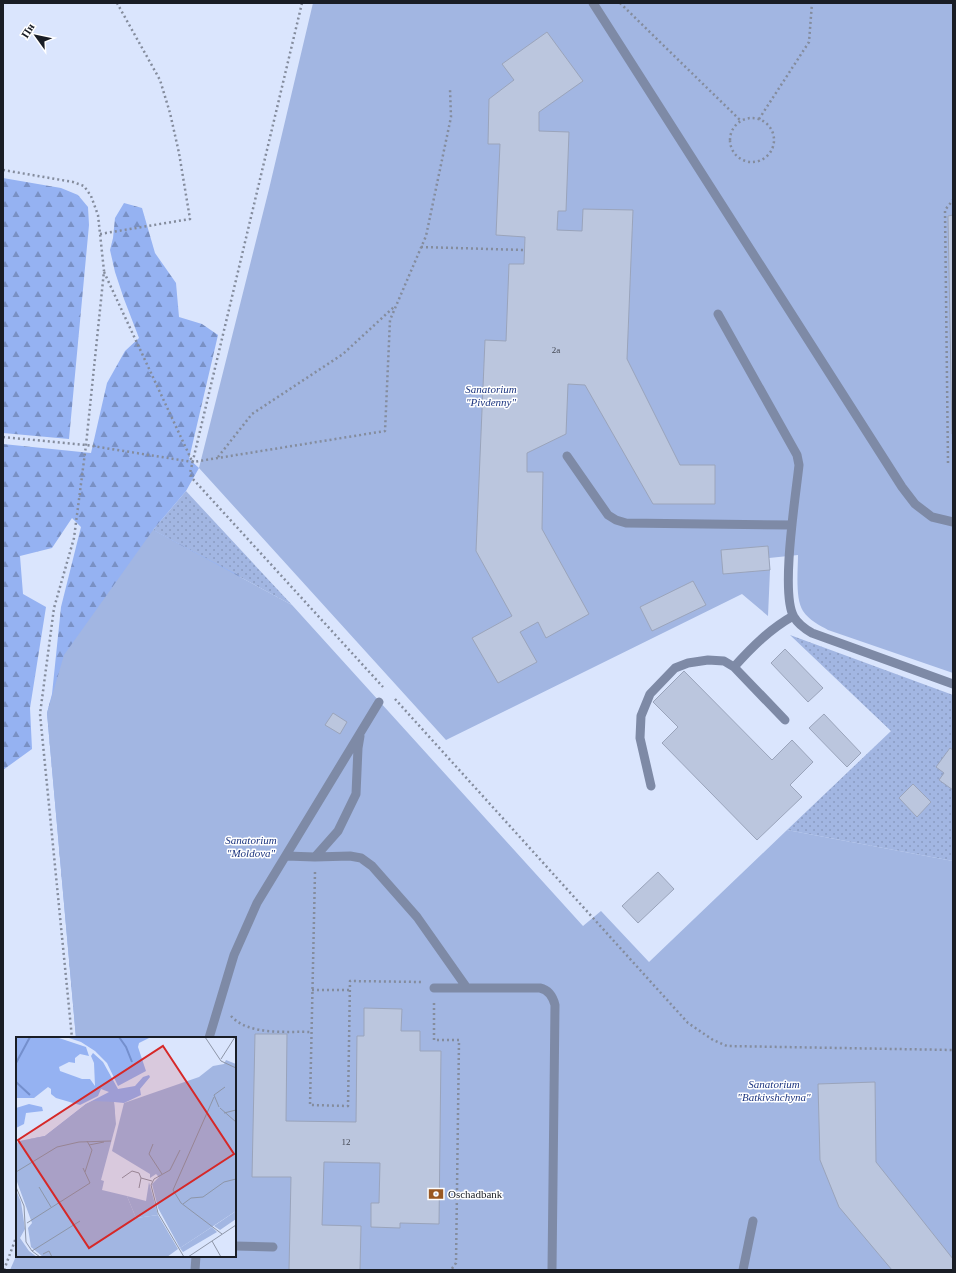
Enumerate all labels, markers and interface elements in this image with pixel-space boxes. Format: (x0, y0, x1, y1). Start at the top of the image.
north arrow (16, 16, 56, 56)
text: Пн (19, 20, 37, 40)
house number: 2а (552, 345, 560, 355)
park label: Sanatorium "Pivdenny" (465, 383, 517, 408)
park label: Sanatorium "Moldova" (225, 834, 277, 859)
inset map (16, 1037, 236, 1257)
park label: Sanatorium "Batkivshchyna" (737, 1078, 811, 1103)
house number: 12 (342, 1137, 351, 1147)
bank icon: Oschadbank (427, 1185, 445, 1203)
place label: Oschadbank (448, 1188, 503, 1200)

